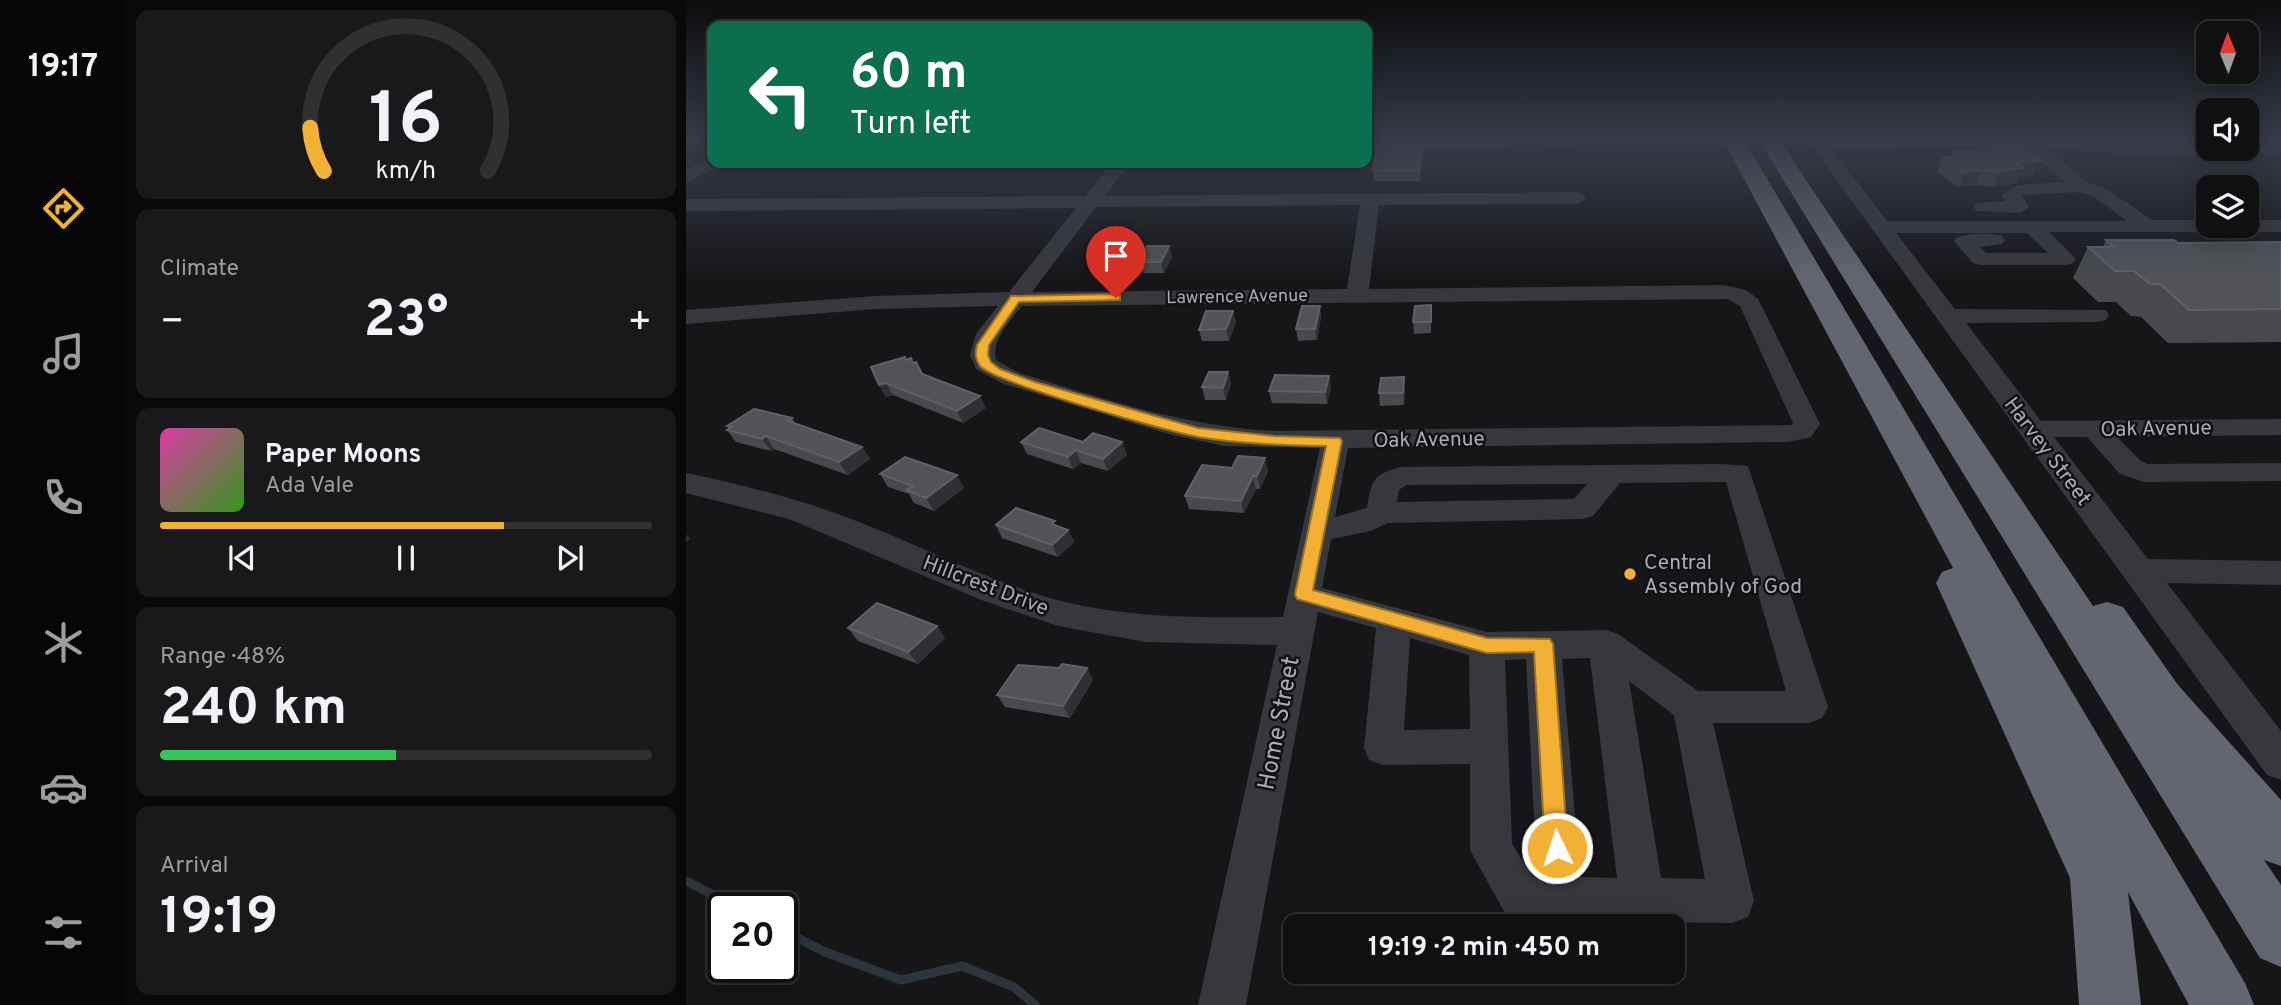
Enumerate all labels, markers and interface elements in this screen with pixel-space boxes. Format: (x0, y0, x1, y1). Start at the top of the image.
north arrow (2196, 21, 2259, 84)
map controls (2196, 21, 2259, 238)
text: 60 m (850, 44, 968, 106)
text: 19:17 (28, 48, 98, 88)
icon: left (735, 49, 826, 140)
text: 16 (369, 77, 443, 169)
button: sound (2196, 98, 2259, 161)
text: Turn left (850, 105, 971, 145)
text: km/h (376, 155, 436, 187)
button: layers (2196, 175, 2259, 238)
icon: directions (39, 184, 88, 233)
pin (1086, 226, 1146, 298)
icon: arrive (1097, 237, 1135, 275)
text: Climate (160, 255, 239, 284)
street label: Lawrence Avenue (1166, 285, 1308, 310)
text: 23° (364, 289, 448, 355)
text: − (160, 299, 185, 348)
text: + (627, 299, 652, 348)
icon: music (39, 329, 88, 378)
street label: Harvey Street (1997, 392, 2096, 512)
street label: Oak Avenue (2100, 415, 2212, 444)
street label: Oak Avenue (1373, 426, 1485, 455)
text: Paper Moons (265, 439, 421, 472)
text: Ada Vale (265, 472, 354, 501)
icon: phone (39, 473, 88, 522)
icon: previous (223, 539, 261, 577)
icon: pause (387, 539, 425, 577)
icon: next (551, 539, 589, 577)
street label: Hillcrest Drive (919, 550, 1052, 623)
place label: Central Assembly of God (1644, 550, 1802, 601)
marker: Central Assembly of God (1622, 566, 1638, 582)
icon: climate (39, 618, 88, 667)
text: Range · 48% (160, 643, 285, 672)
street label: Home Street (1252, 654, 1308, 793)
text: 240 km (160, 677, 347, 743)
icon: car (39, 763, 88, 812)
position arrow (1520, 811, 1594, 885)
text: Arrival (160, 852, 229, 881)
text: 19:19 (160, 886, 278, 952)
speed limit sign: 20 (707, 892, 798, 983)
icon: filters (39, 908, 88, 957)
text: 19:19 · 2 min · 450 m (1368, 932, 1600, 965)

